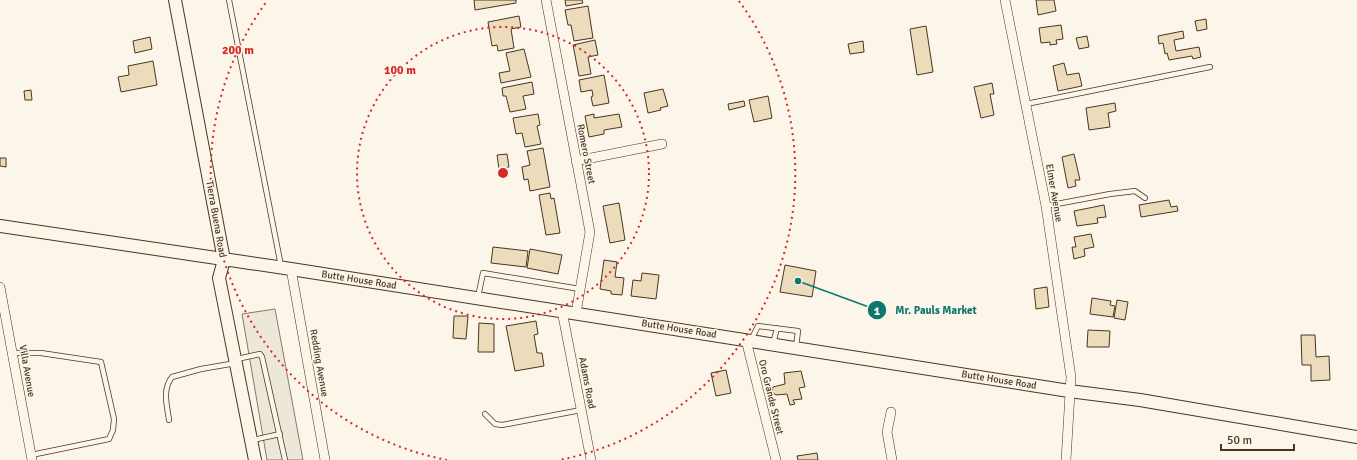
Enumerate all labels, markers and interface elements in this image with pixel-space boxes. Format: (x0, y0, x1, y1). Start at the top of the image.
text: 200 m (222, 43, 254, 58)
text: 100 m (384, 63, 416, 78)
street label: Romero Street (574, 123, 598, 186)
street label: Elmer Avenue (1043, 163, 1065, 223)
centre of rings (496, 166, 510, 180)
street label: Tierra Buena Road (203, 180, 229, 258)
street label: Butte House Road (321, 268, 397, 292)
callout: Mr. Pauls Market (867, 299, 984, 322)
text: 1 (874, 304, 881, 319)
text: Mr. Pauls Market (895, 304, 977, 317)
street label: Butte House Road (641, 317, 717, 341)
street label: Redding Avenue (307, 328, 331, 398)
street label: Villa Avenue (17, 344, 37, 398)
street label: Adams Road (576, 356, 598, 410)
street label: Oro Grande Street (756, 358, 786, 436)
street label: Butte House Road (961, 368, 1037, 392)
scale bar (1221, 426, 1294, 452)
text: 50 m (1227, 433, 1252, 448)

